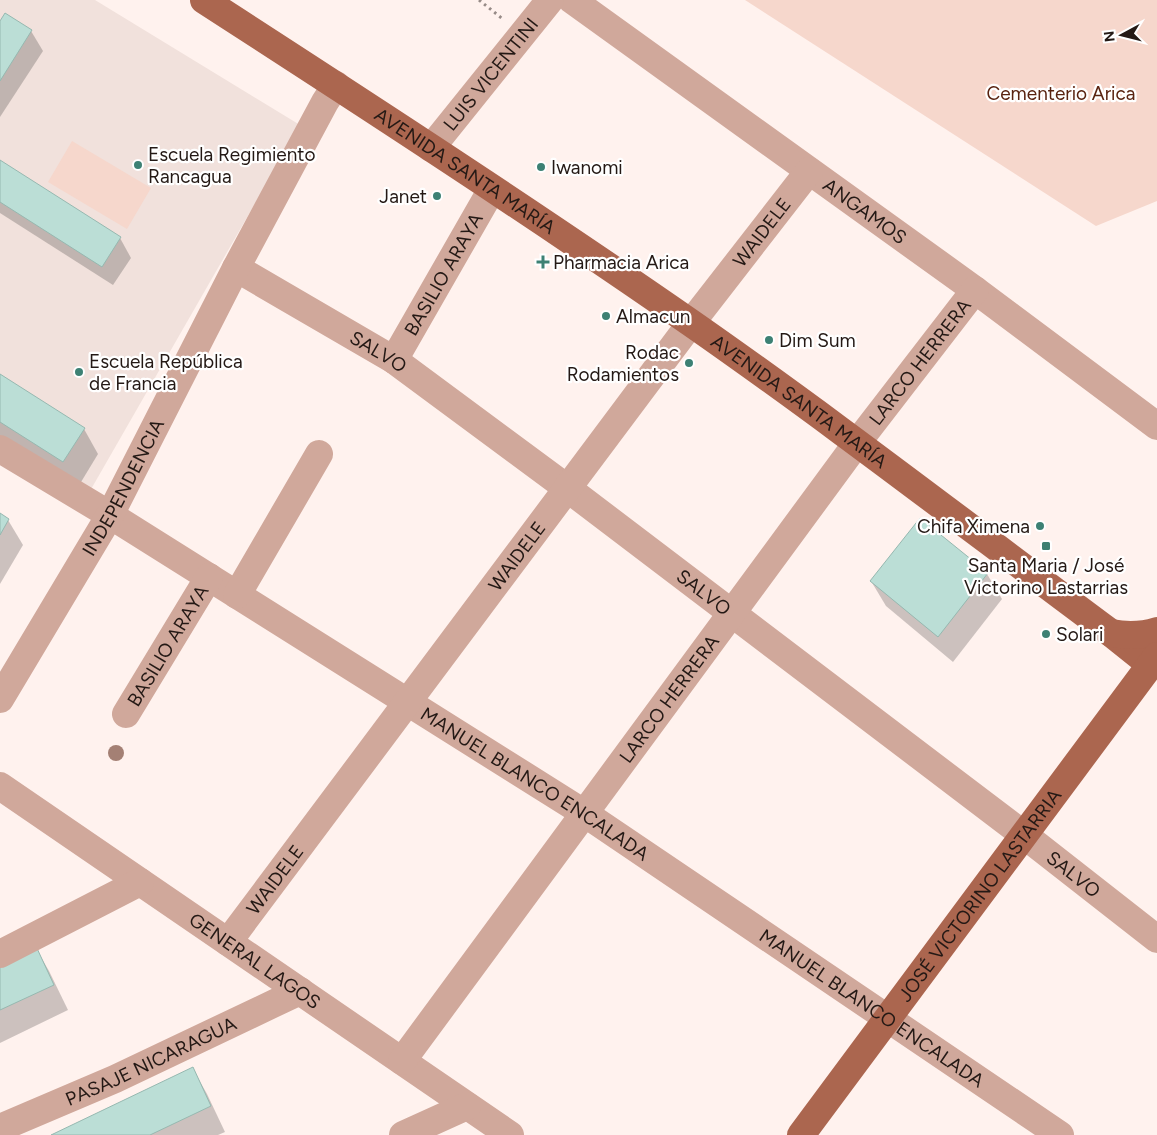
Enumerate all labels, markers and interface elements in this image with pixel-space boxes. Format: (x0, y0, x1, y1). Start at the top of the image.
north arrow (1097, 10, 1147, 60)
street label: LUIS VICENTINI (438, 13, 543, 135)
text: N (1100, 30, 1119, 43)
park label: Cementerio Arica (987, 82, 1135, 105)
street label: AVENIDA SANTA MARÍA (371, 103, 560, 239)
place label: Escuela Regimiento Rancagua (148, 143, 315, 188)
place label: Iwanomi (551, 156, 623, 179)
marker: Escuela Regimiento Rancagua (132, 159, 144, 171)
marker: Iwanomi (535, 161, 547, 173)
street label: ANGAMOS (819, 173, 911, 249)
place label: Janet (379, 185, 427, 208)
marker: Janet (431, 190, 443, 202)
street label: WAIDELE (728, 193, 795, 271)
street label: BASILIO ARAYA (399, 209, 487, 340)
place label: Pharmacia Arica (553, 251, 689, 274)
marker: Pharmacia Arica (537, 256, 549, 268)
street label: LARCO HERRERA (864, 294, 976, 429)
place label: Almacun (616, 305, 690, 328)
marker: Almacun (600, 310, 612, 322)
street label: SALVO (346, 325, 412, 377)
street label: AVENIDA SANTA MARÍA (707, 329, 892, 473)
place label: Dim Sum (779, 329, 856, 352)
marker: Dim Sum (763, 334, 775, 346)
place label: Rodac Rodamientos (567, 341, 679, 386)
place label: Escuela República de Francia (89, 350, 243, 395)
marker: Rodac Rodamientos (683, 357, 695, 369)
marker: Escuela República de Francia (73, 366, 85, 378)
street label: INDEPENDENCIA (77, 415, 169, 560)
place label: Chifa Ximena (917, 515, 1030, 538)
street label: WAIDELE (483, 517, 550, 595)
marker: Chifa Ximena (1034, 520, 1046, 532)
marker: Santa Maria / José Victorino Lastarrias (1040, 540, 1052, 552)
place label: Santa Maria / José Victorino Lastarrias (964, 554, 1128, 599)
street label: SALVO (672, 564, 736, 620)
street label: BASILIO ARAYA (122, 581, 213, 710)
place label: Solari (1056, 623, 1103, 646)
marker: Solari (1040, 628, 1052, 640)
street label: LARCO HERRERA (614, 630, 724, 767)
street label: MANUEL BLANCO ENCALADA (417, 702, 654, 865)
street label: JOSÉ VICTORINO LASTARRIA (893, 784, 1066, 1006)
street label: WAIDELE (241, 840, 308, 919)
street label: SALVO (1042, 846, 1105, 902)
street label: GENERAL LAGOS (185, 907, 325, 1014)
street label: MANUEL BLANCO ENCALADA (755, 924, 989, 1092)
street label: PASAJE NICARAGUA (62, 1011, 240, 1110)

